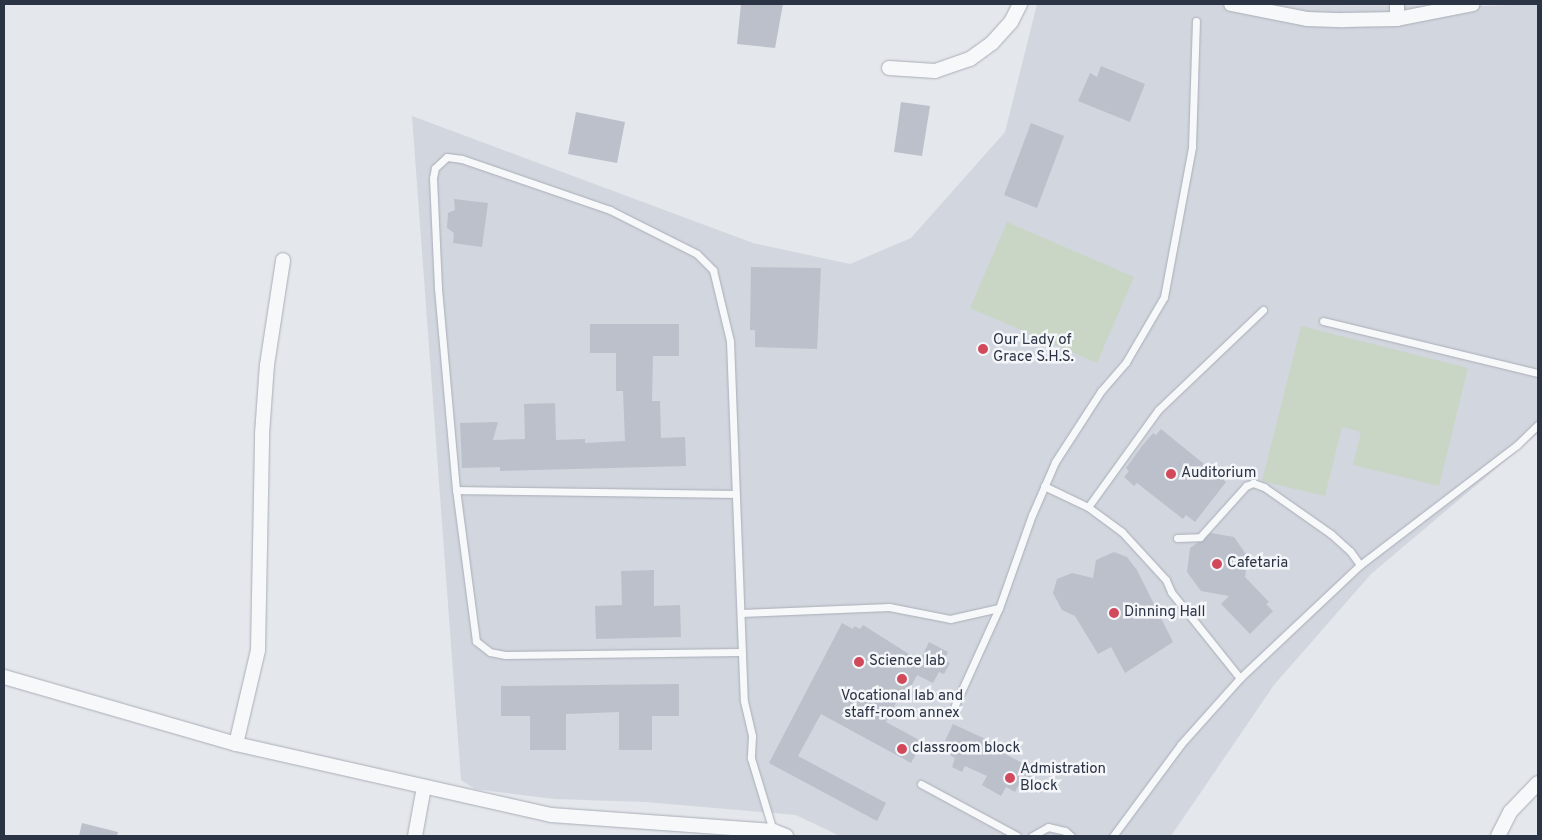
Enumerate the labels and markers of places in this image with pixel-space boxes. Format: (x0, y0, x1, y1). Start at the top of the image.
place label: Our Lady of Grace S.H.S. (993, 331, 1074, 366)
marker: Our Lady of Grace S.H.S. (977, 343, 989, 355)
place label: Auditorium (1181, 465, 1256, 483)
marker: Auditorium (1165, 468, 1177, 480)
place label: Cafetaria (1227, 555, 1288, 573)
marker: Cafetaria (1211, 558, 1223, 570)
place label: Dinning Hall (1124, 604, 1205, 622)
marker: Dinning Hall (1108, 607, 1120, 619)
place label: Science lab (869, 653, 945, 671)
marker: Science lab (853, 656, 865, 668)
marker: Vocational lab and staff-room annex (896, 673, 908, 685)
place label: Vocational lab and staff-room annex (841, 687, 963, 722)
place label: classroom block (912, 740, 1020, 758)
marker: classroom block (896, 743, 908, 755)
place label: Admistration Block (1020, 760, 1106, 795)
marker: Admistration Block (1004, 772, 1016, 784)

